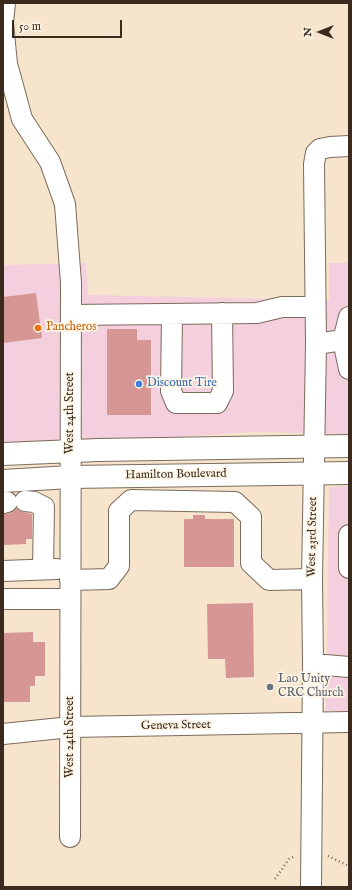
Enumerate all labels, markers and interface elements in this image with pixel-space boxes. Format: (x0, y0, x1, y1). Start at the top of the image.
scale bar (14, 12, 124, 38)
north arrow (300, 12, 340, 52)
text: 50 m (19, 19, 41, 34)
text: N (301, 27, 315, 37)
place label: Pancheros (46, 321, 97, 335)
marker: Pancheros (33, 323, 43, 333)
street label: West 24th Street (64, 372, 78, 454)
place label: Discount Tire (147, 377, 217, 391)
marker: Discount Tire (134, 379, 144, 389)
street label: Hamilton Boulevard (125, 467, 227, 483)
street label: West 23rd Street (305, 497, 321, 577)
place label: Lao Unity CRC Church (278, 673, 344, 701)
marker: Lao Unity CRC Church (265, 682, 275, 692)
street label: West 24th Street (64, 696, 78, 778)
street label: Geneva Street (141, 718, 211, 734)

